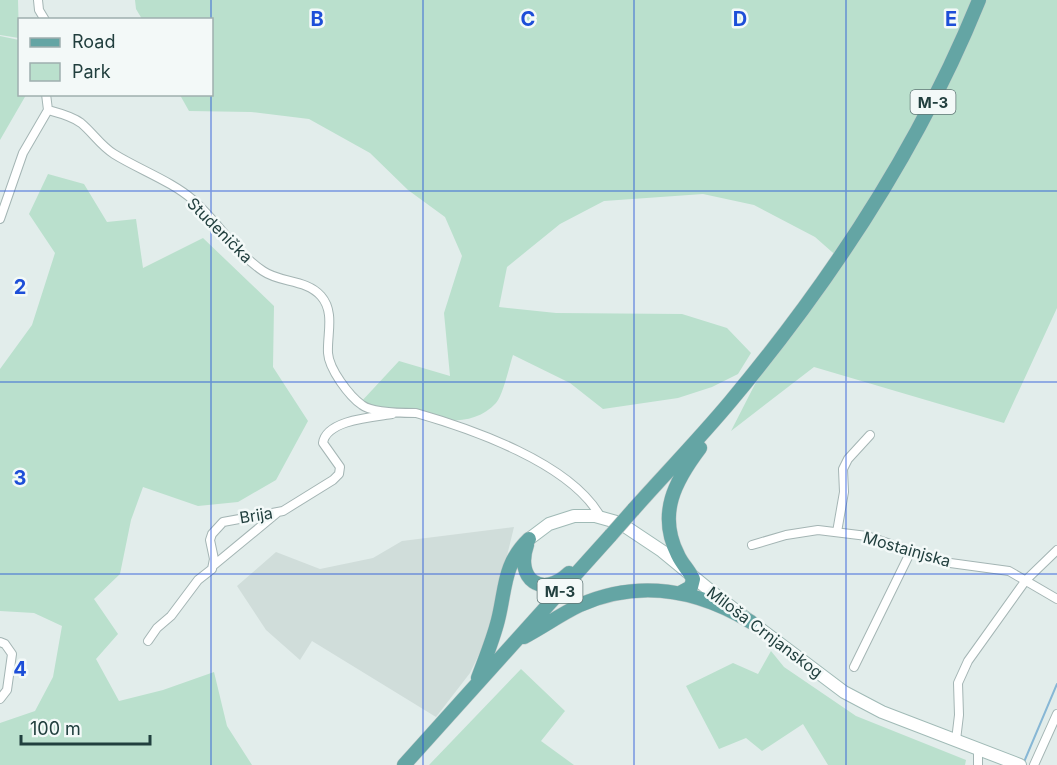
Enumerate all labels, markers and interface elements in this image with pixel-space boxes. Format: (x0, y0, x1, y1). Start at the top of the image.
text: B (310, 7, 324, 31)
text: C (521, 7, 535, 31)
text: D (733, 7, 747, 31)
text: E (945, 7, 957, 31)
legend (18, 18, 213, 96)
text: Road (72, 31, 115, 52)
text: Park (72, 61, 111, 82)
road number: M-3 (910, 90, 956, 114)
street label: Studenička (183, 193, 257, 267)
text: 2 (14, 275, 26, 299)
text: 3 (14, 466, 26, 490)
street label: Brija (238, 503, 274, 527)
street label: Mostainjska (861, 527, 953, 571)
road number: M-3 (538, 579, 582, 603)
street label: Miloša Crnjanskog (703, 582, 827, 682)
text: 4 (13, 657, 27, 681)
scale bar (21, 708, 150, 746)
text: 100 m (30, 718, 81, 739)

